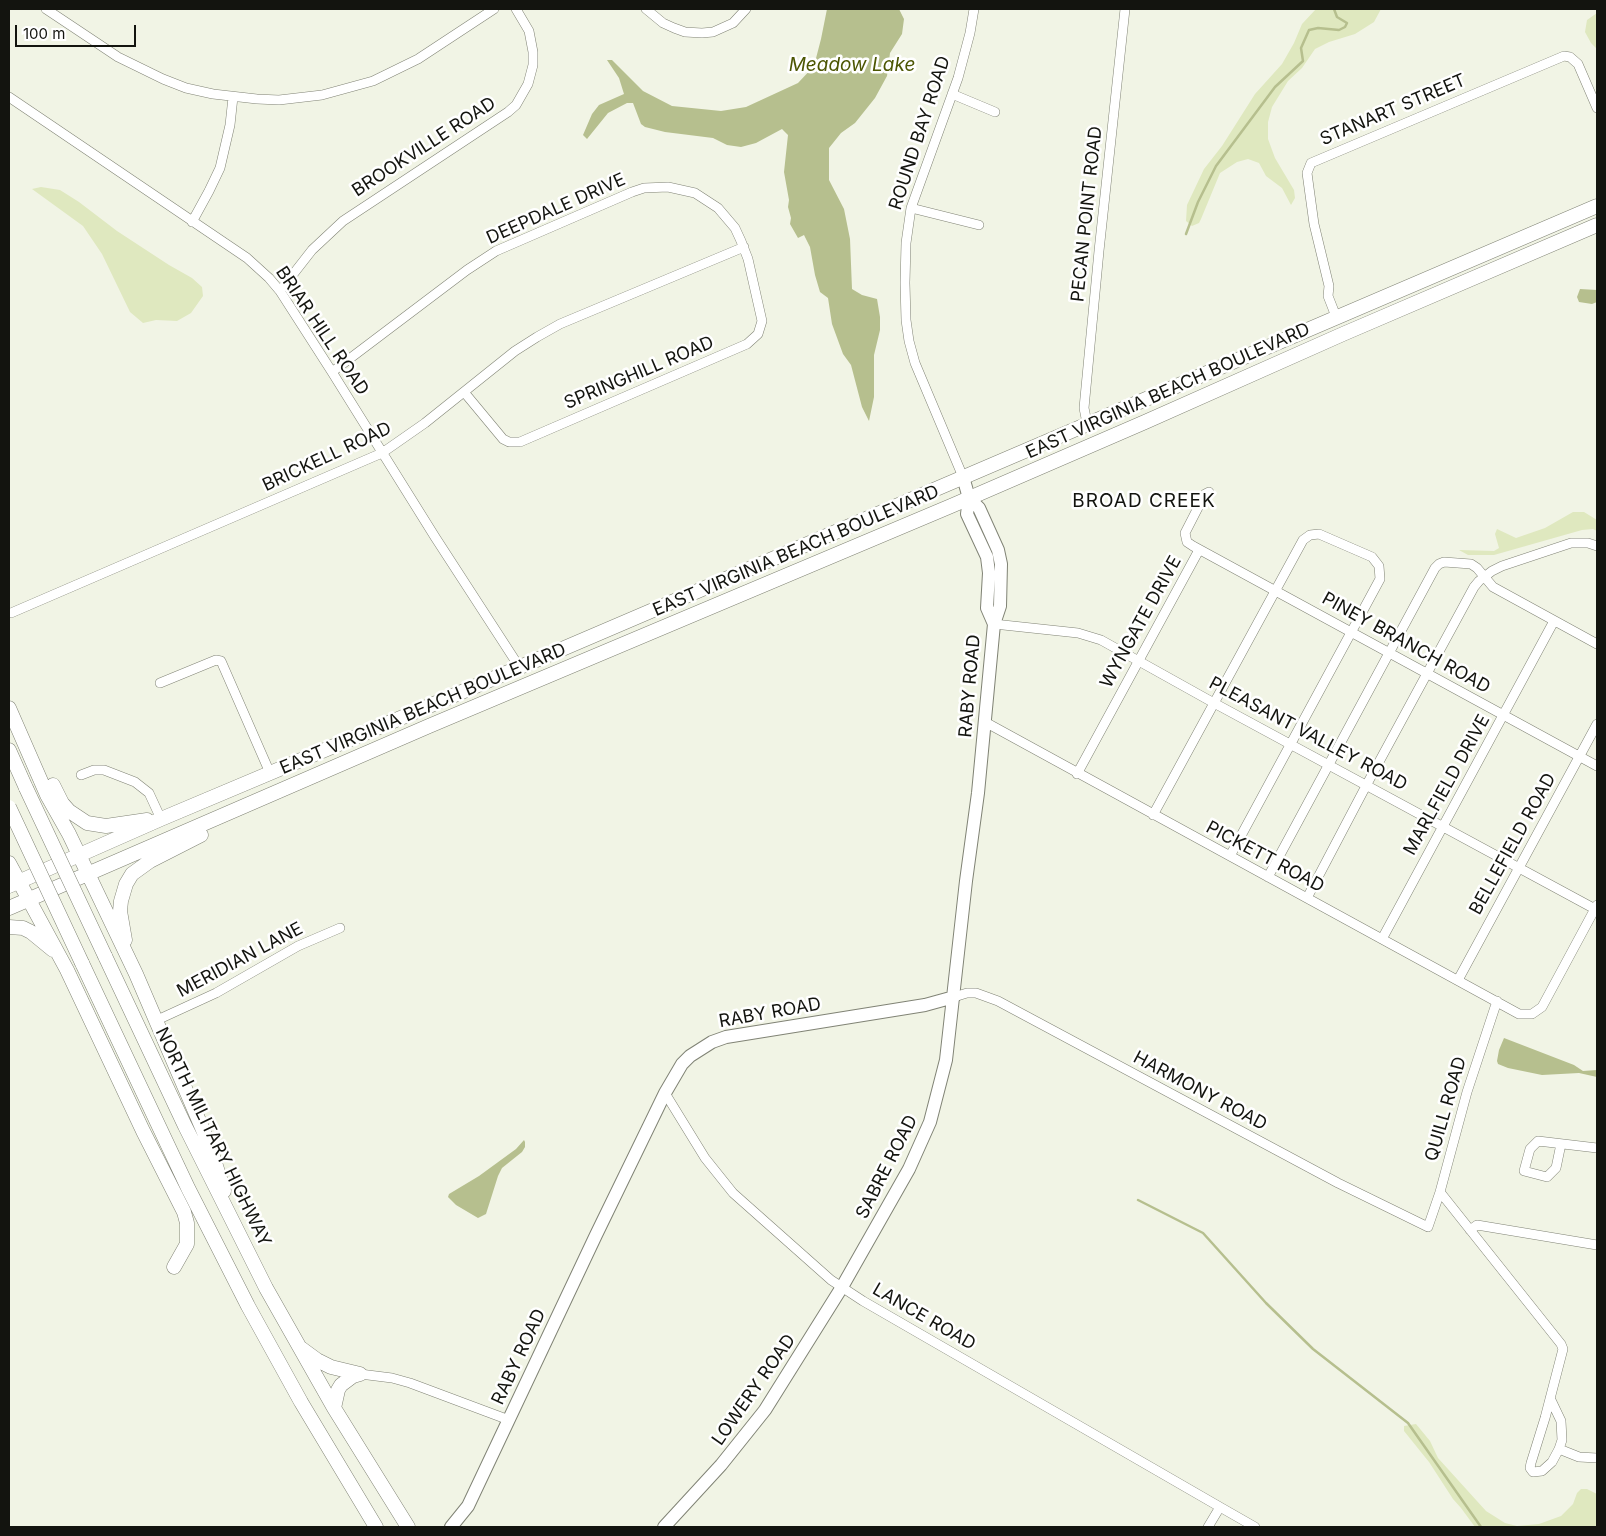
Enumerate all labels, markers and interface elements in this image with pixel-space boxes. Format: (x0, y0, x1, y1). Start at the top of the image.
scale bar (18, 15, 139, 47)
text: 100 m (23, 24, 65, 43)
street label: ROUND BAY ROAD (885, 53, 955, 213)
water label: Meadow Lake (789, 54, 915, 76)
street label: STANART STREET (1317, 70, 1469, 150)
street label: BROOKVILLE ROAD (348, 93, 500, 201)
street label: PECAN POINT ROAD (1067, 125, 1107, 303)
street label: DEEPDALE DRIVE (483, 169, 629, 249)
street label: BRIAR HILL ROAD (271, 262, 373, 400)
street label: EAST VIRGINIA BEACH BOULEVARD (1023, 318, 1313, 464)
street label: SPRINGHILL ROAD (561, 332, 717, 414)
street label: BRICKELL ROAD (259, 418, 395, 496)
street label: EAST VIRGINIA BEACH BOULEVARD (650, 481, 942, 621)
district label: BROAD CREEK (1071, 490, 1217, 512)
street label: WYNGATE DRIVE (1096, 552, 1186, 692)
street label: PINEY BRANCH ROAD (1318, 588, 1494, 698)
street label: RABY ROAD (955, 634, 985, 738)
street label: EAST VIRGINIA BEACH BOULEVARD (277, 639, 569, 779)
street label: PLEASANT VALLEY ROAD (1205, 673, 1411, 795)
street label: MARLFIELD DRIVE (1399, 711, 1495, 859)
street label: BELLEFIELD ROAD (1465, 769, 1561, 919)
street label: PICKETT ROAD (1202, 817, 1328, 897)
street label: MERIDIAN LANE (173, 918, 307, 1002)
street label: RABY ROAD (717, 993, 823, 1033)
street label: NORTH MILITARY HIGHWAY (150, 1024, 276, 1250)
street label: HARMONY ROAD (1129, 1047, 1271, 1135)
street label: QUILL ROAD (1421, 1054, 1471, 1164)
street label: SABRE ROAD (852, 1112, 922, 1222)
street label: LANCE ROAD (869, 1279, 979, 1355)
street label: RABY ROAD (487, 1306, 551, 1408)
street label: LOWERY ROAD (708, 1330, 800, 1450)

